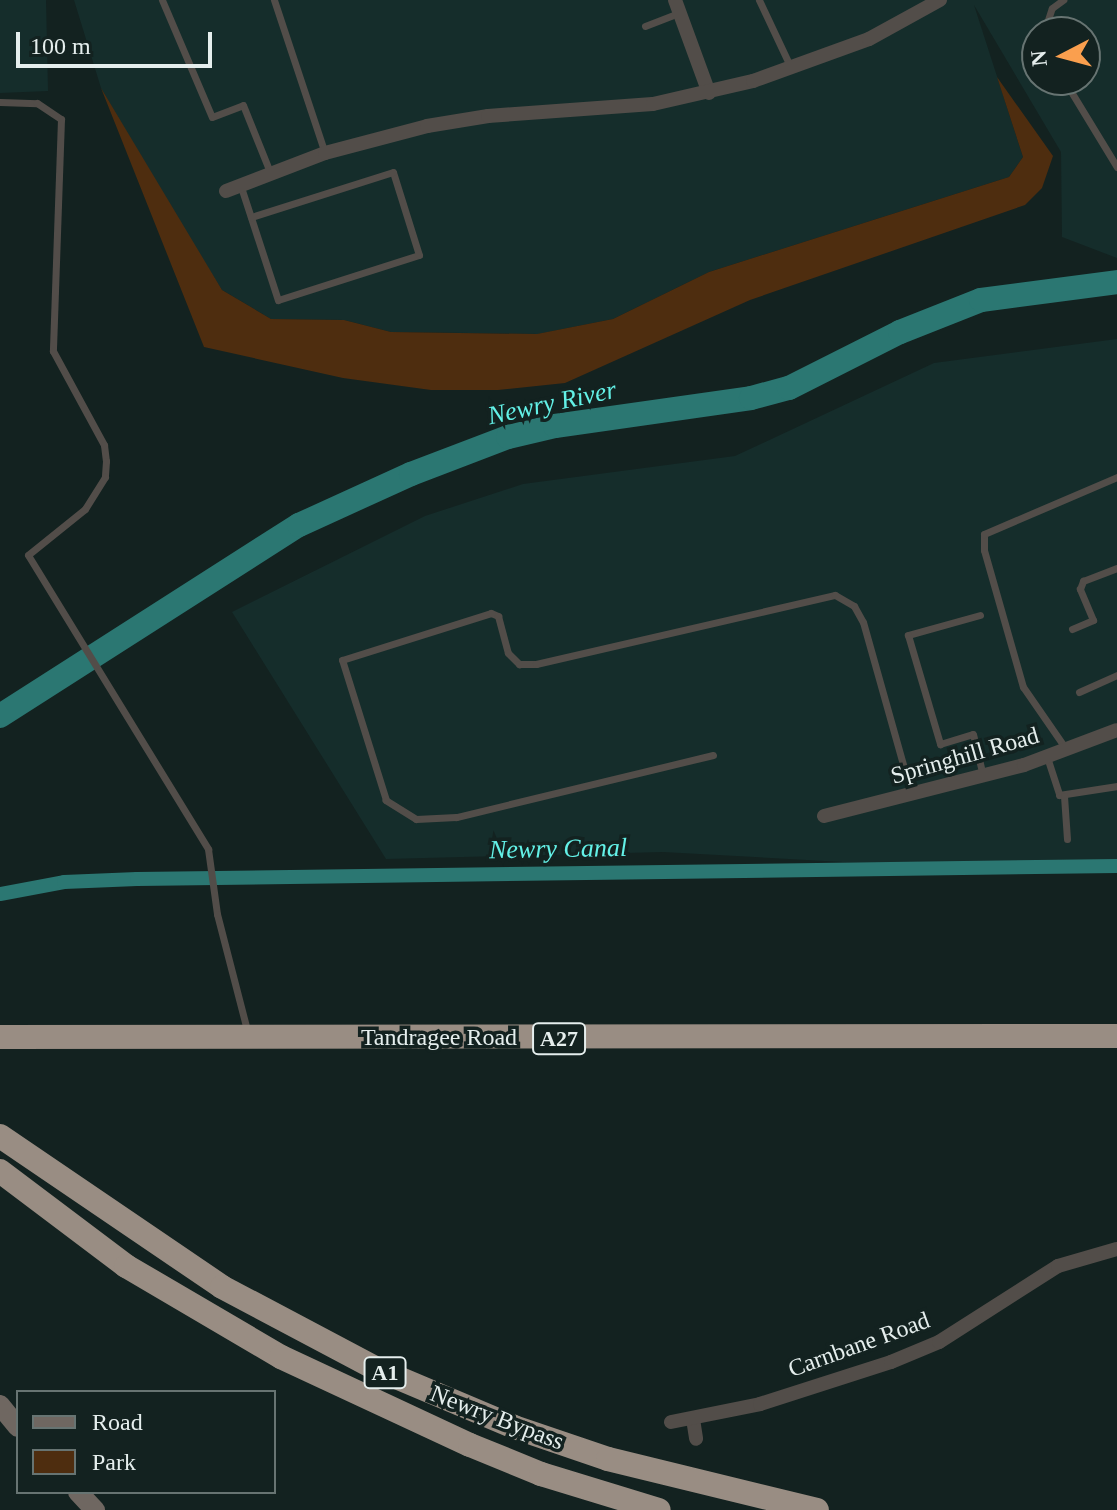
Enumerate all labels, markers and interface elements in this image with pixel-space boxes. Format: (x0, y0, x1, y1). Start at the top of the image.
scale bar (20, 16, 216, 66)
north arrow (1021, 16, 1101, 96)
text: 100 m (30, 33, 91, 59)
text: N (1025, 49, 1052, 68)
water label: Newry River (485, 374, 619, 432)
street label: Springhill Road (888, 721, 1042, 791)
water label: Newry Canal (489, 832, 627, 866)
road number: A27 (531, 1021, 587, 1057)
street label: Tandragee Road (361, 1024, 517, 1052)
street label: Carnbane Road (784, 1306, 934, 1384)
road number: A1 (363, 1355, 407, 1391)
street label: Newry Bypass (426, 1379, 568, 1457)
legend (16, 1390, 276, 1494)
text: Road (92, 1409, 143, 1435)
text: Park (92, 1449, 136, 1475)

